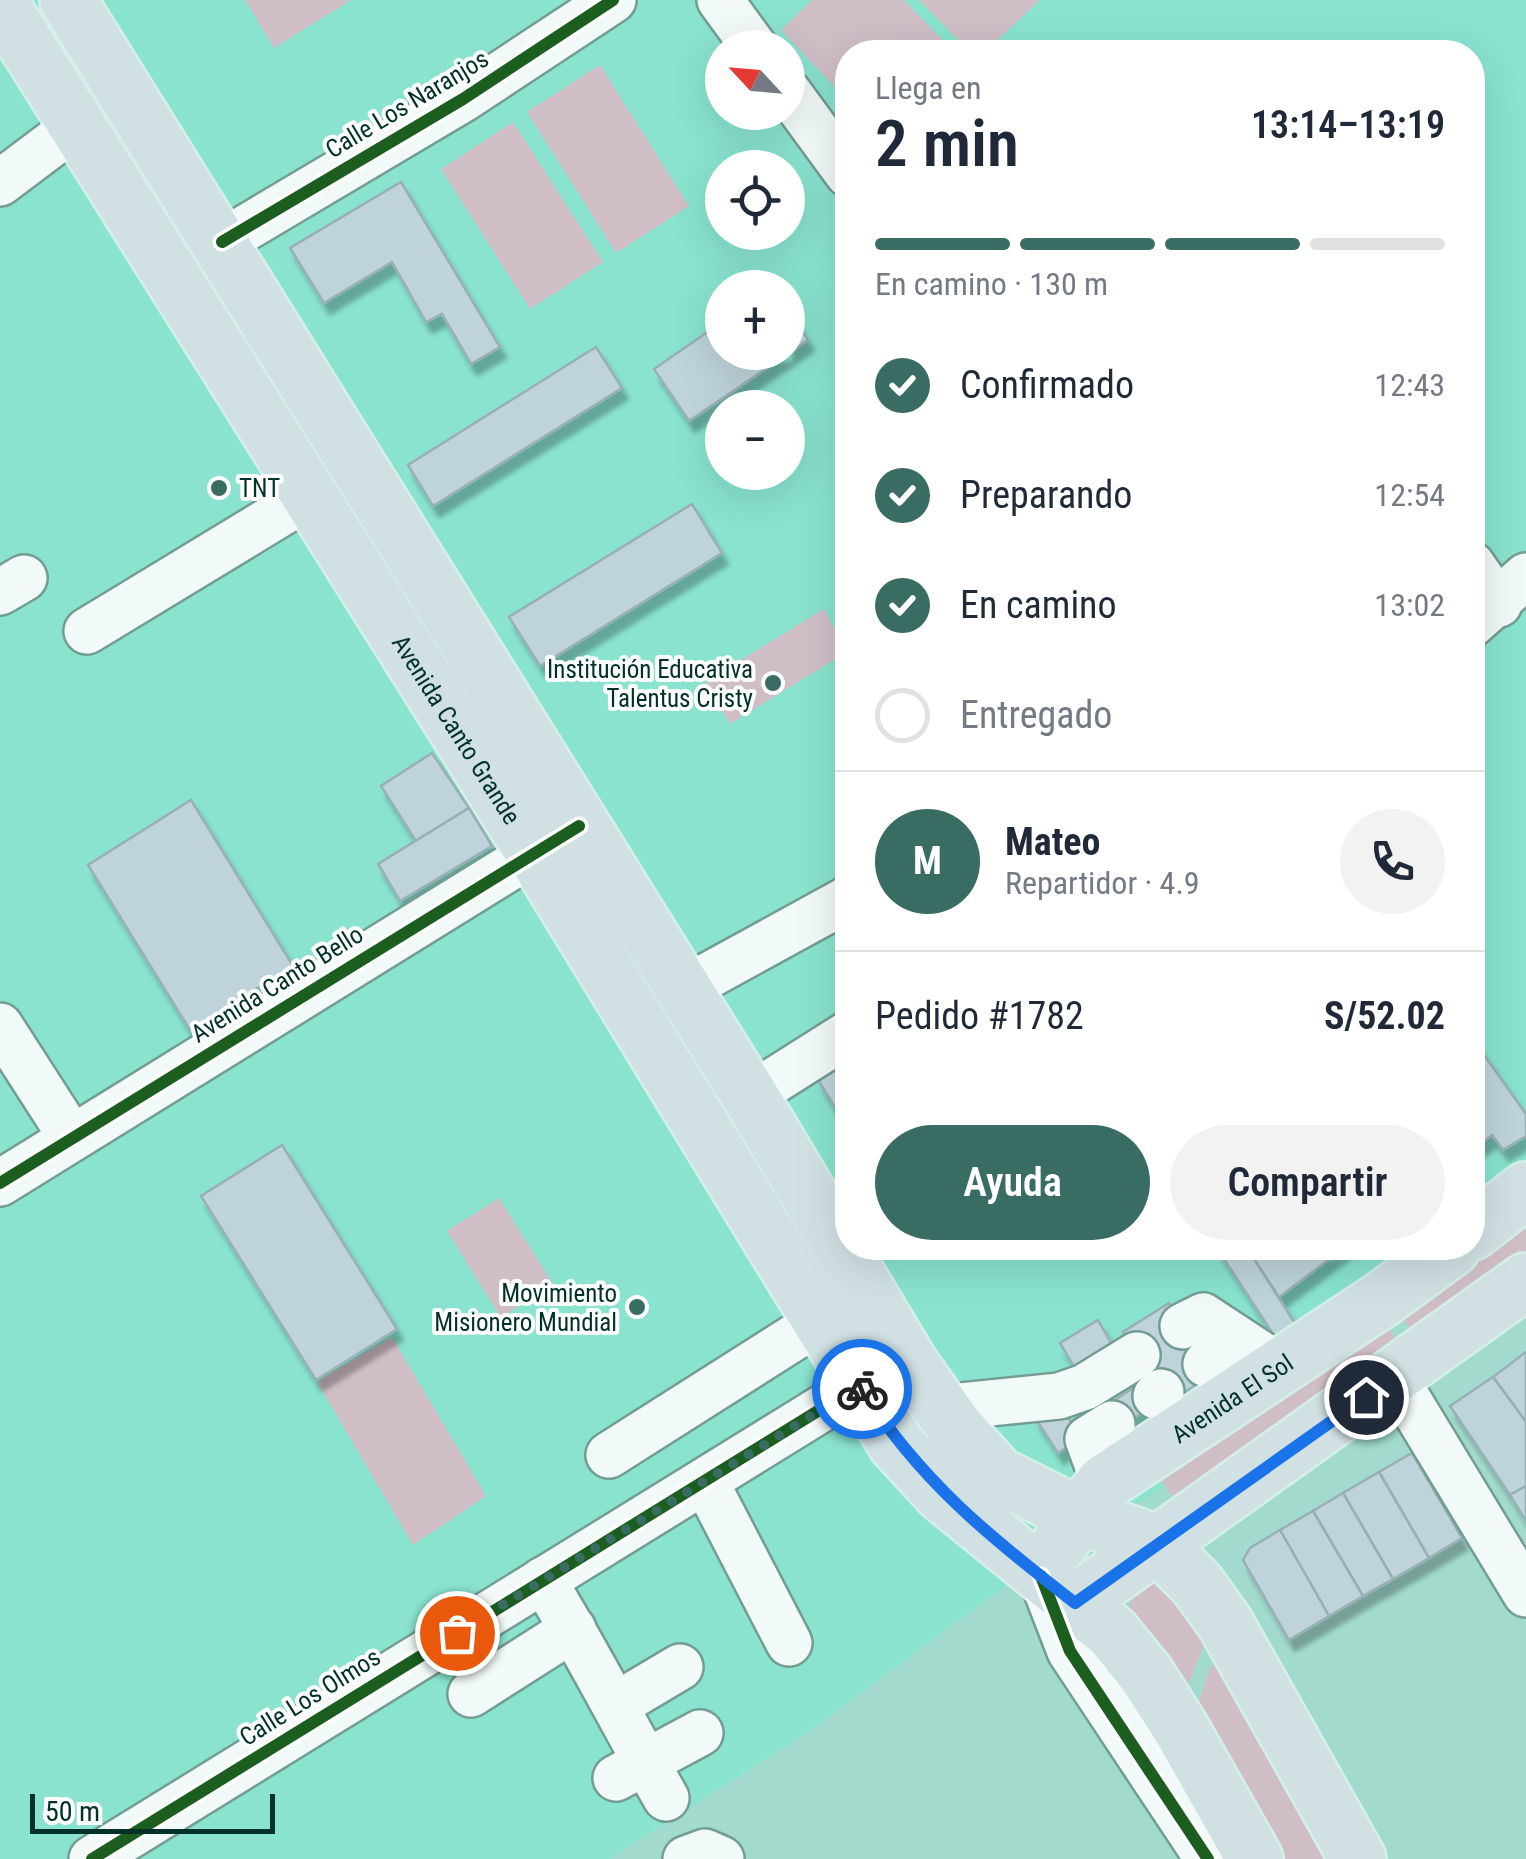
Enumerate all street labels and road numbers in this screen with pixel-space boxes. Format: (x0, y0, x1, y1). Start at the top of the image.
street label: Calle Los Naranjos (320, 44, 494, 164)
street label: Avenida Canto Grande (386, 629, 527, 829)
street label: Avenida Canto Bello (186, 919, 368, 1049)
street label: Avenida El Sol (1166, 1348, 1298, 1449)
street label: Calle Los Olmos (234, 1642, 386, 1752)

